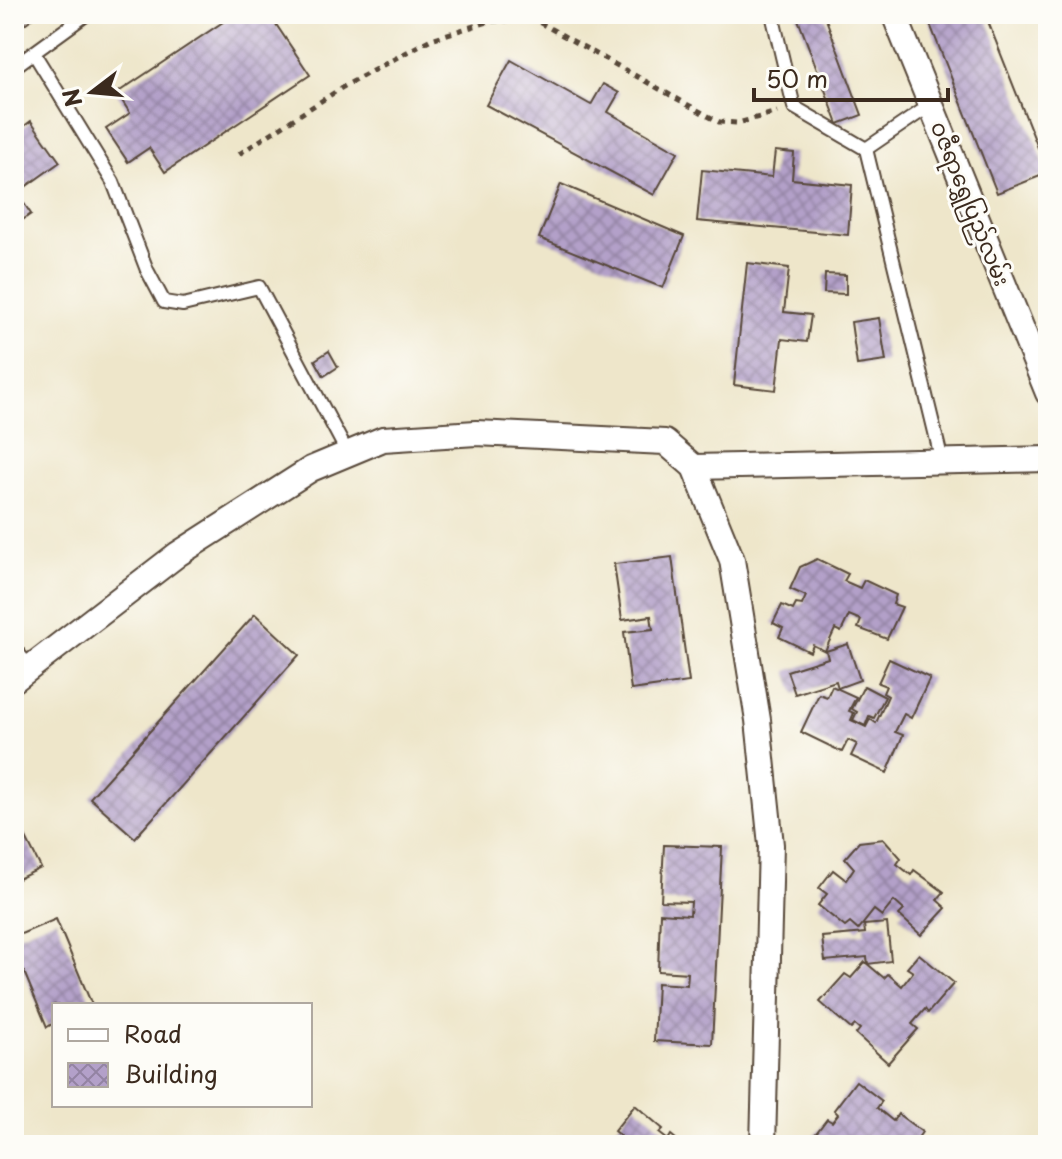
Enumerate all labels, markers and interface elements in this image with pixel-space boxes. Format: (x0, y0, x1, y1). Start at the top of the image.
north arrow (52, 52, 132, 132)
scale bar (754, 52, 948, 102)
text: 50 m (766, 60, 828, 96)
text: N (53, 85, 90, 111)
street label: ဝဇီရာရွှေပြည်လမ်း (921, 116, 1020, 292)
legend (52, 1003, 312, 1107)
text: Road (124, 1015, 182, 1051)
text: Building (124, 1055, 218, 1091)

